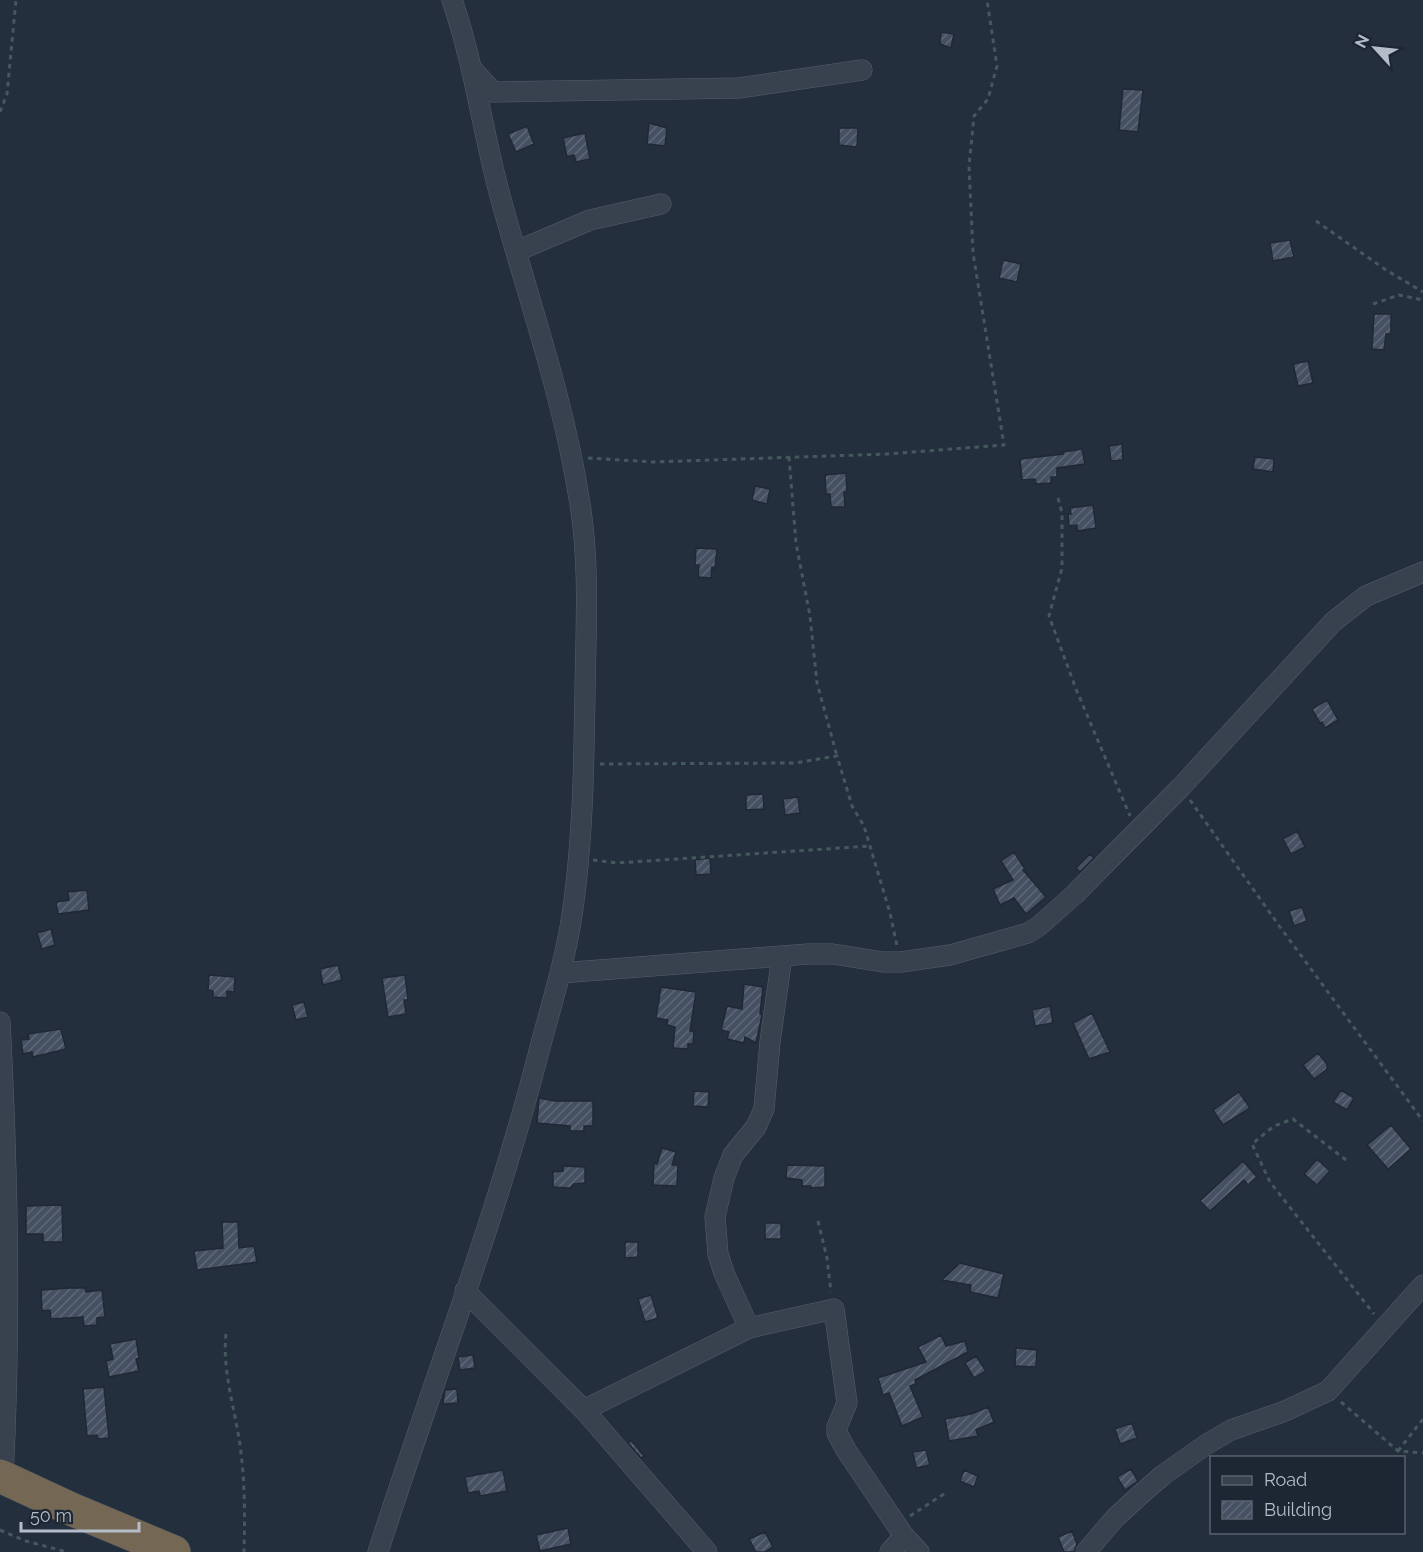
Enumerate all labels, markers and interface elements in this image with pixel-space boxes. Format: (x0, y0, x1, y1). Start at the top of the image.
north arrow (1345, 18, 1405, 78)
text: N (1351, 32, 1373, 51)
legend (1210, 1456, 1405, 1534)
text: Road (1264, 1469, 1307, 1490)
scale bar (21, 1495, 140, 1533)
text: Building (1264, 1499, 1332, 1520)
text: 50 m (30, 1505, 72, 1526)

